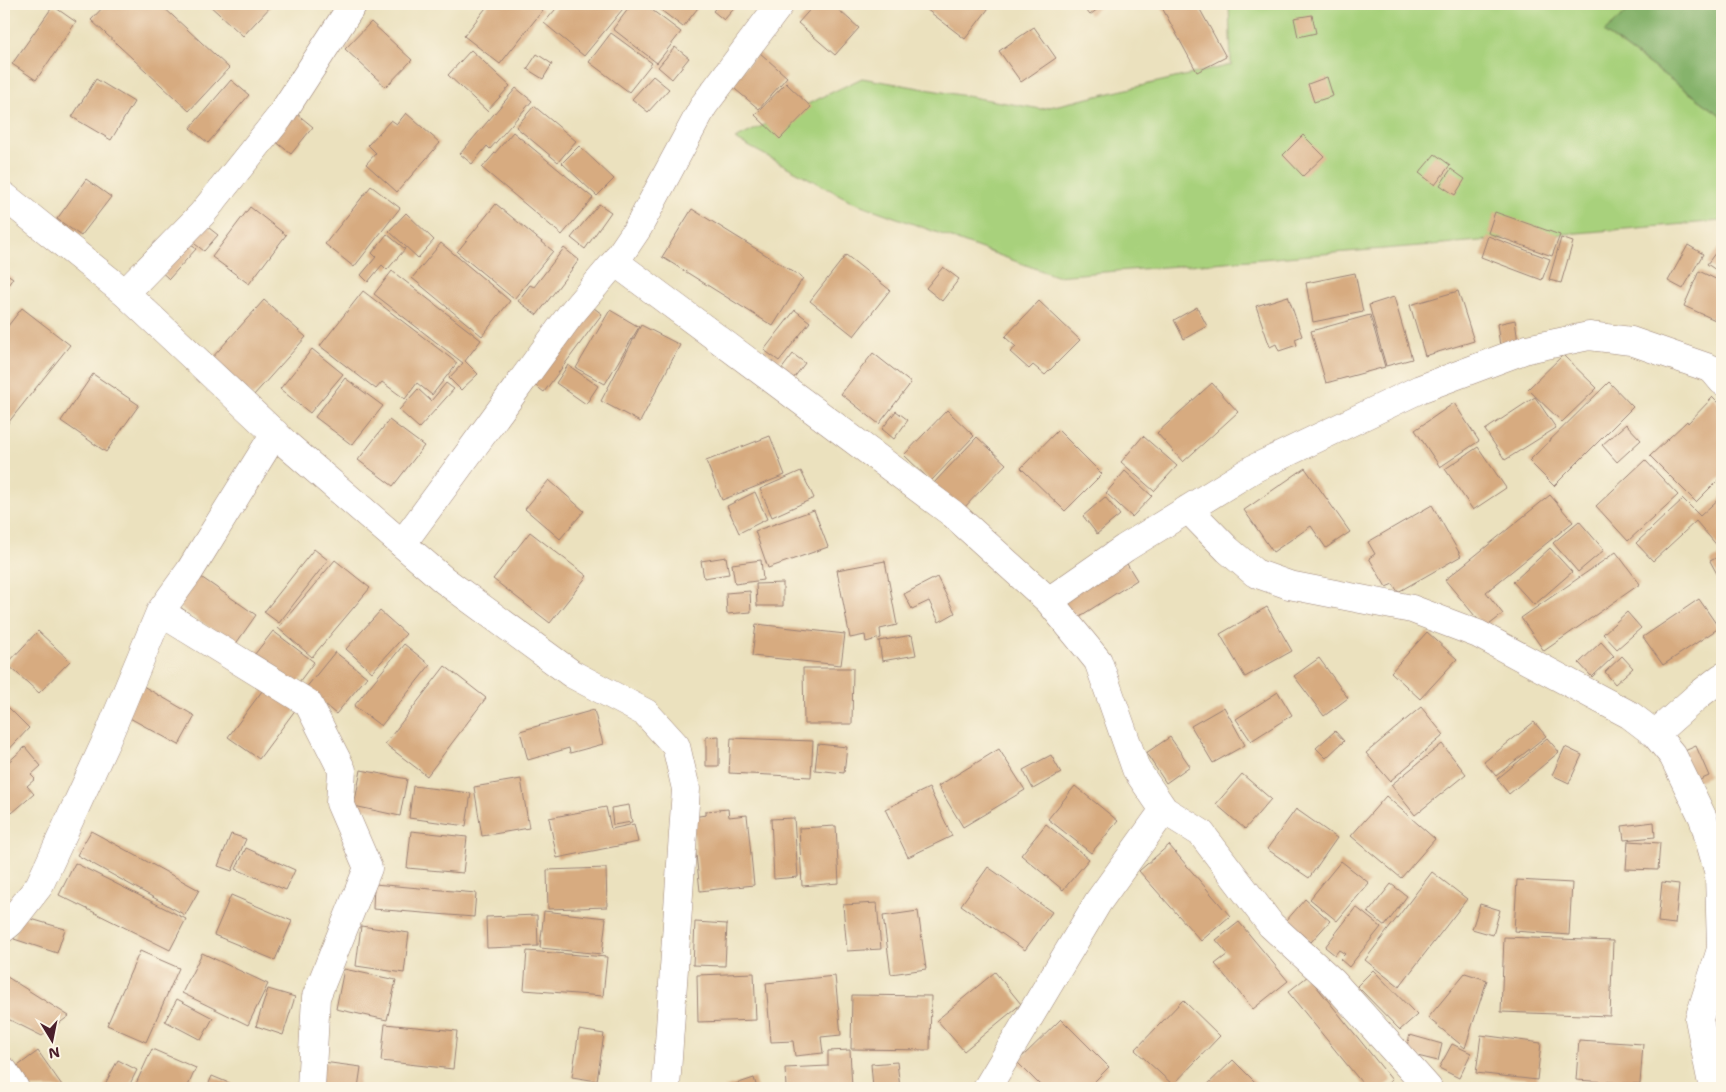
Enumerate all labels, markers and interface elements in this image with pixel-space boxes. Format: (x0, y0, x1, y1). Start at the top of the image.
north arrow (28, 1014, 78, 1064)
text: N (47, 1043, 61, 1063)

